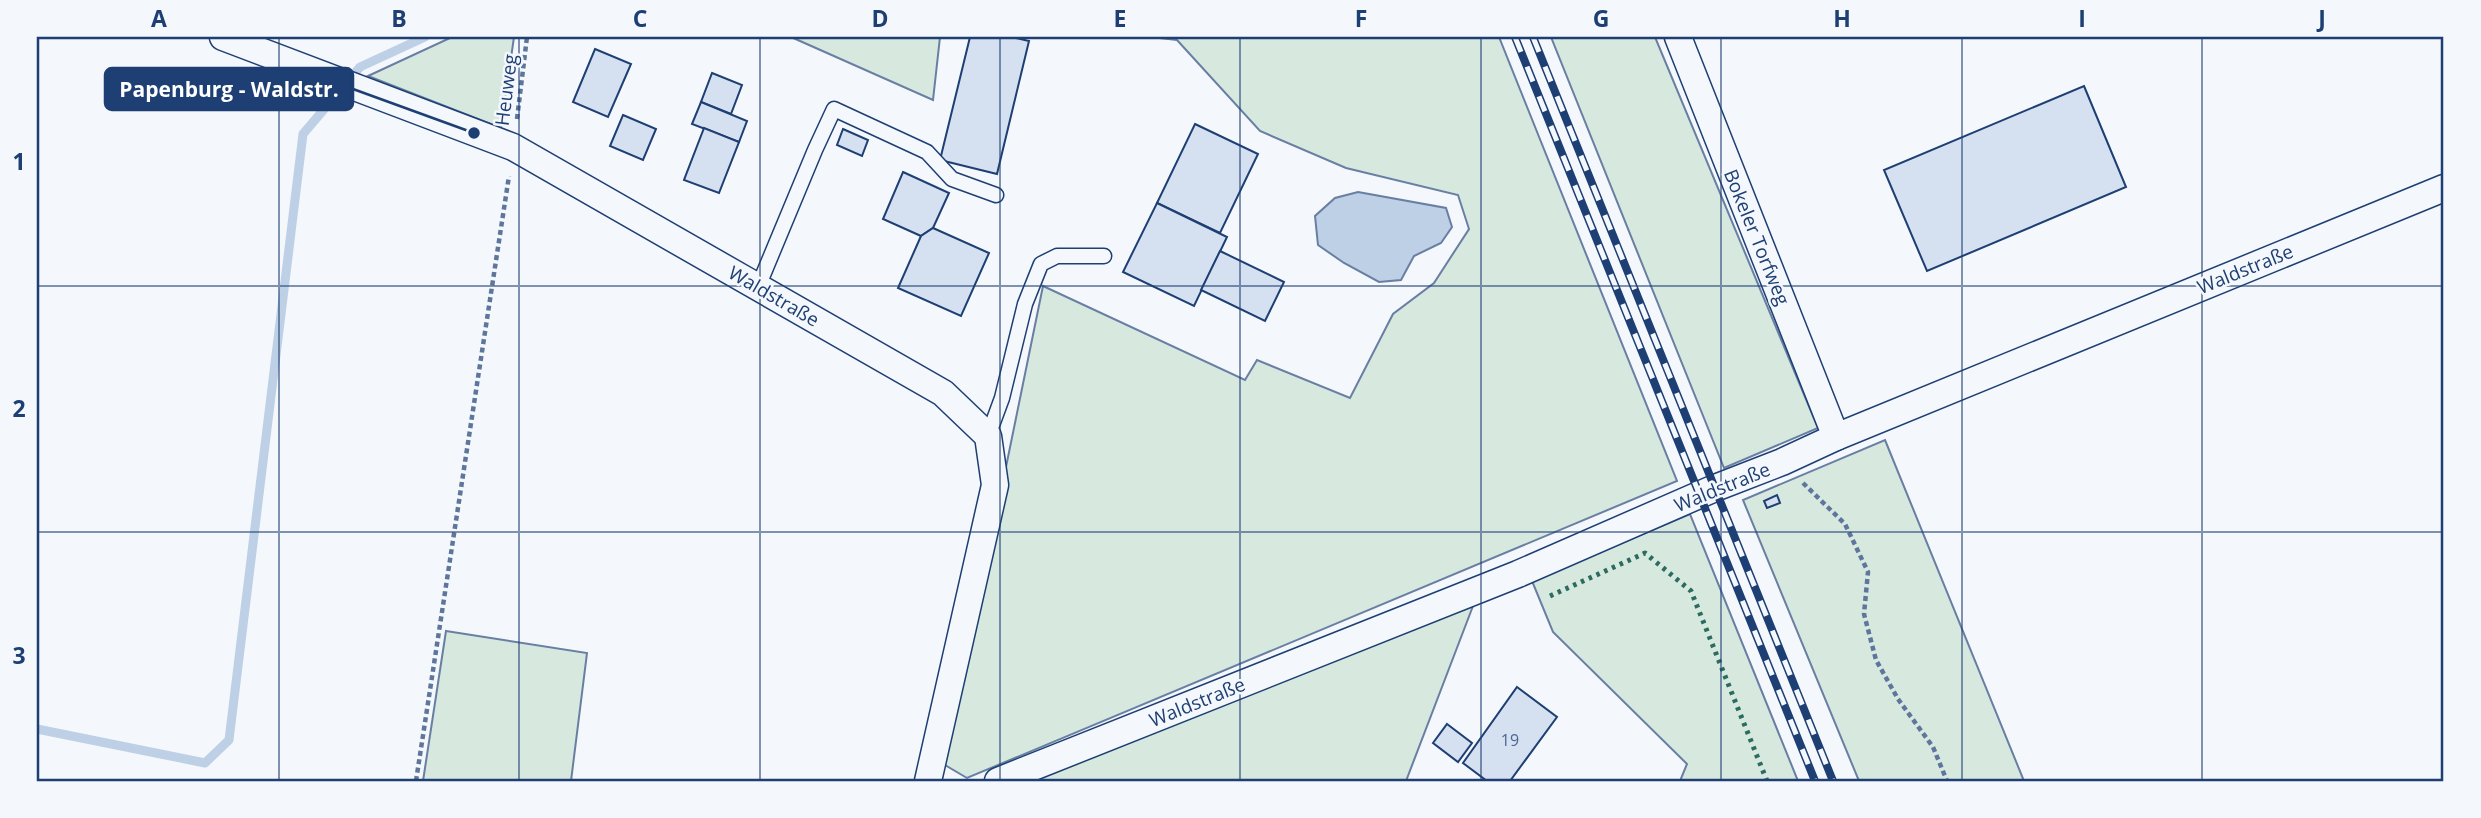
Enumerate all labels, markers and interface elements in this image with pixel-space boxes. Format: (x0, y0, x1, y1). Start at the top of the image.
text: A (151, 2, 167, 34)
text: B (391, 2, 407, 34)
text: C (633, 2, 647, 34)
text: D (871, 2, 889, 34)
text: E (1114, 2, 1126, 34)
text: F (1355, 2, 1367, 34)
text: G (1593, 2, 1609, 34)
text: H (1833, 2, 1851, 34)
text: I (2078, 2, 2086, 34)
text: J (2316, 2, 2326, 34)
street label: Heuweg (489, 53, 523, 127)
callout: Papenburg - Waldstr. (105, 68, 353, 110)
text: Papenburg - Waldstr. (119, 75, 339, 103)
text: 1 (12, 145, 26, 177)
street label: Bokeler Torfweg (1718, 165, 1796, 309)
street label: Waldstraße (2193, 238, 2297, 300)
street label: Waldstraße (724, 259, 824, 333)
text: 2 (12, 392, 26, 424)
street label: Waldstraße (1670, 456, 1774, 518)
text: 3 (12, 639, 26, 671)
street label: Waldstraße (1145, 671, 1249, 733)
house number: 19 (1501, 729, 1519, 751)

